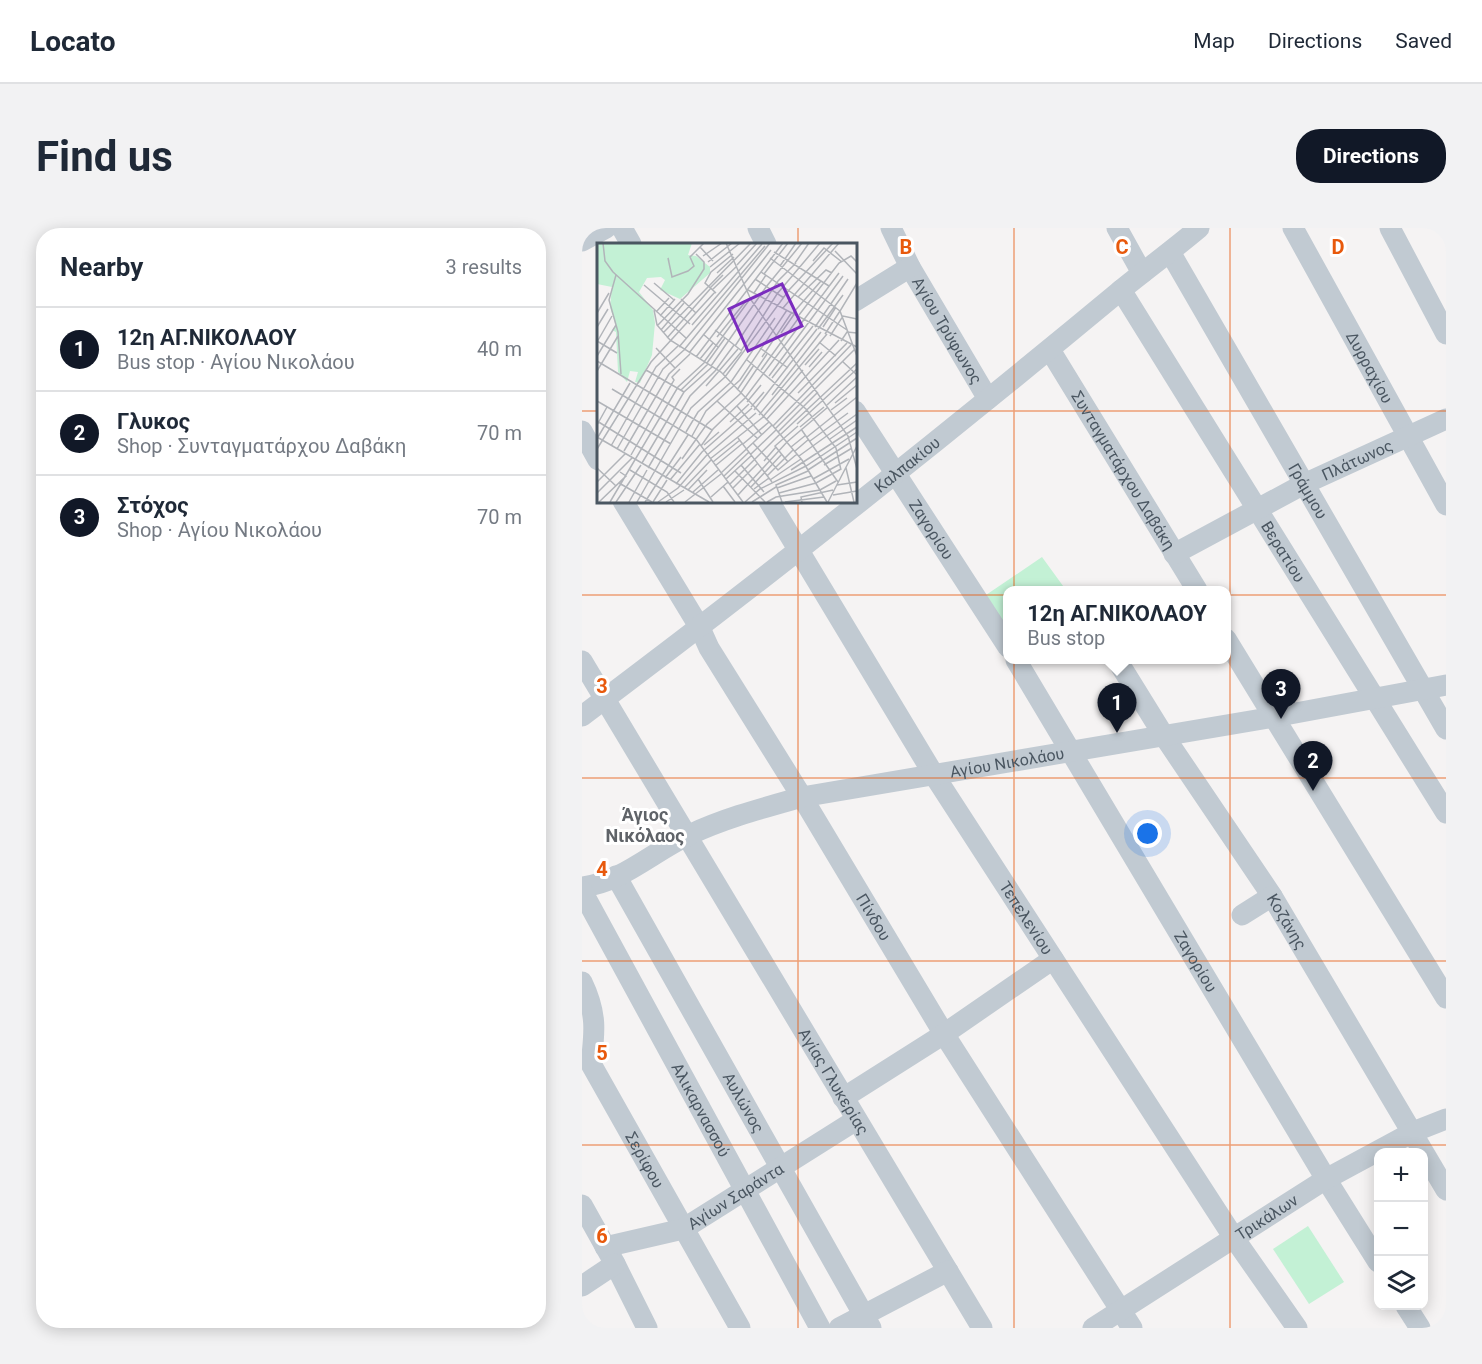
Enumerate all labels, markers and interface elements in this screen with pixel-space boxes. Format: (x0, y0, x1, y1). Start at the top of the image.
text: Locato (30, 25, 115, 58)
text: Map (1193, 29, 1235, 53)
text: Directions (1268, 29, 1362, 53)
text: Saved (1395, 29, 1452, 53)
button: Directions (1296, 129, 1446, 183)
text: Find us (36, 132, 173, 181)
text: B (900, 235, 912, 259)
text: C (1115, 235, 1129, 259)
text: D (1332, 235, 1345, 259)
inset map (597, 243, 856, 502)
text: Nearby (60, 252, 143, 282)
text: 3 results (446, 255, 522, 279)
street label: Αγίου Τρύφωνος (908, 274, 986, 388)
text: 12η ΑΓ.ΝΙΚΟΛΑΟΥ (117, 325, 297, 350)
street label: Δυρραχίου (1342, 328, 1397, 407)
text: 1 (74, 337, 85, 361)
text: 40 m (477, 337, 522, 361)
text: Bus stop · Αγίου Νικολάου (117, 350, 355, 374)
street label: Συνταγματάρχου Δαβάκη (1067, 388, 1179, 553)
text: Γλυκος (117, 409, 190, 434)
text: 2 (74, 421, 85, 445)
text: 70 m (477, 421, 522, 445)
street label: Καλπακίου (871, 433, 944, 497)
text: Shop · Συνταγματάρχου Δαβάκη (117, 434, 406, 458)
street label: Πλάτωνος (1319, 436, 1396, 485)
street label: Γράμμου (1284, 460, 1331, 522)
text: Στόχος (117, 493, 189, 518)
street label: Ζαγορίου (905, 496, 958, 563)
text: 3 (74, 505, 85, 529)
text: 70 m (477, 505, 522, 529)
text: Shop · Αγίου Νικολάου (117, 518, 322, 542)
street label: Βερατίου (1257, 518, 1309, 586)
popup (1003, 586, 1231, 664)
text: 12η ΑΓ.ΝΙΚΟΛΑΟΥ (1027, 601, 1207, 626)
text: Bus stop (1027, 626, 1105, 650)
pin: 3 (1262, 670, 1300, 719)
text: 3 (596, 674, 608, 698)
pin: 1 (1098, 684, 1136, 733)
pin: 2 (1294, 742, 1332, 791)
street label: Αγίου Νικολάου (948, 744, 1066, 782)
district label: Άγιος Νικόλαος (606, 804, 684, 846)
your location (1133, 819, 1162, 848)
text: 4 (596, 857, 608, 881)
street label: Τεπελενίου (995, 878, 1057, 958)
street label: Πίνδου (852, 890, 895, 944)
street label: Κοζάνης (1263, 890, 1310, 953)
street label: Ζαγορίου (1170, 928, 1221, 995)
street label: Αγίας Γλυκερίας (794, 1025, 873, 1138)
text: 5 (596, 1041, 608, 1065)
street label: Αλικαρνασσού (667, 1060, 734, 1160)
street label: Αυλώνος (719, 1069, 768, 1136)
street label: Σερίφου (621, 1129, 668, 1191)
map controls (1374, 1148, 1428, 1310)
button: + (1374, 1148, 1428, 1202)
street label: Αγίων Σαράντα (684, 1159, 787, 1234)
street label: Τρικάλων (1232, 1190, 1302, 1244)
button: − (1374, 1202, 1428, 1256)
text: 6 (596, 1224, 608, 1248)
button: layers (1374, 1256, 1428, 1310)

